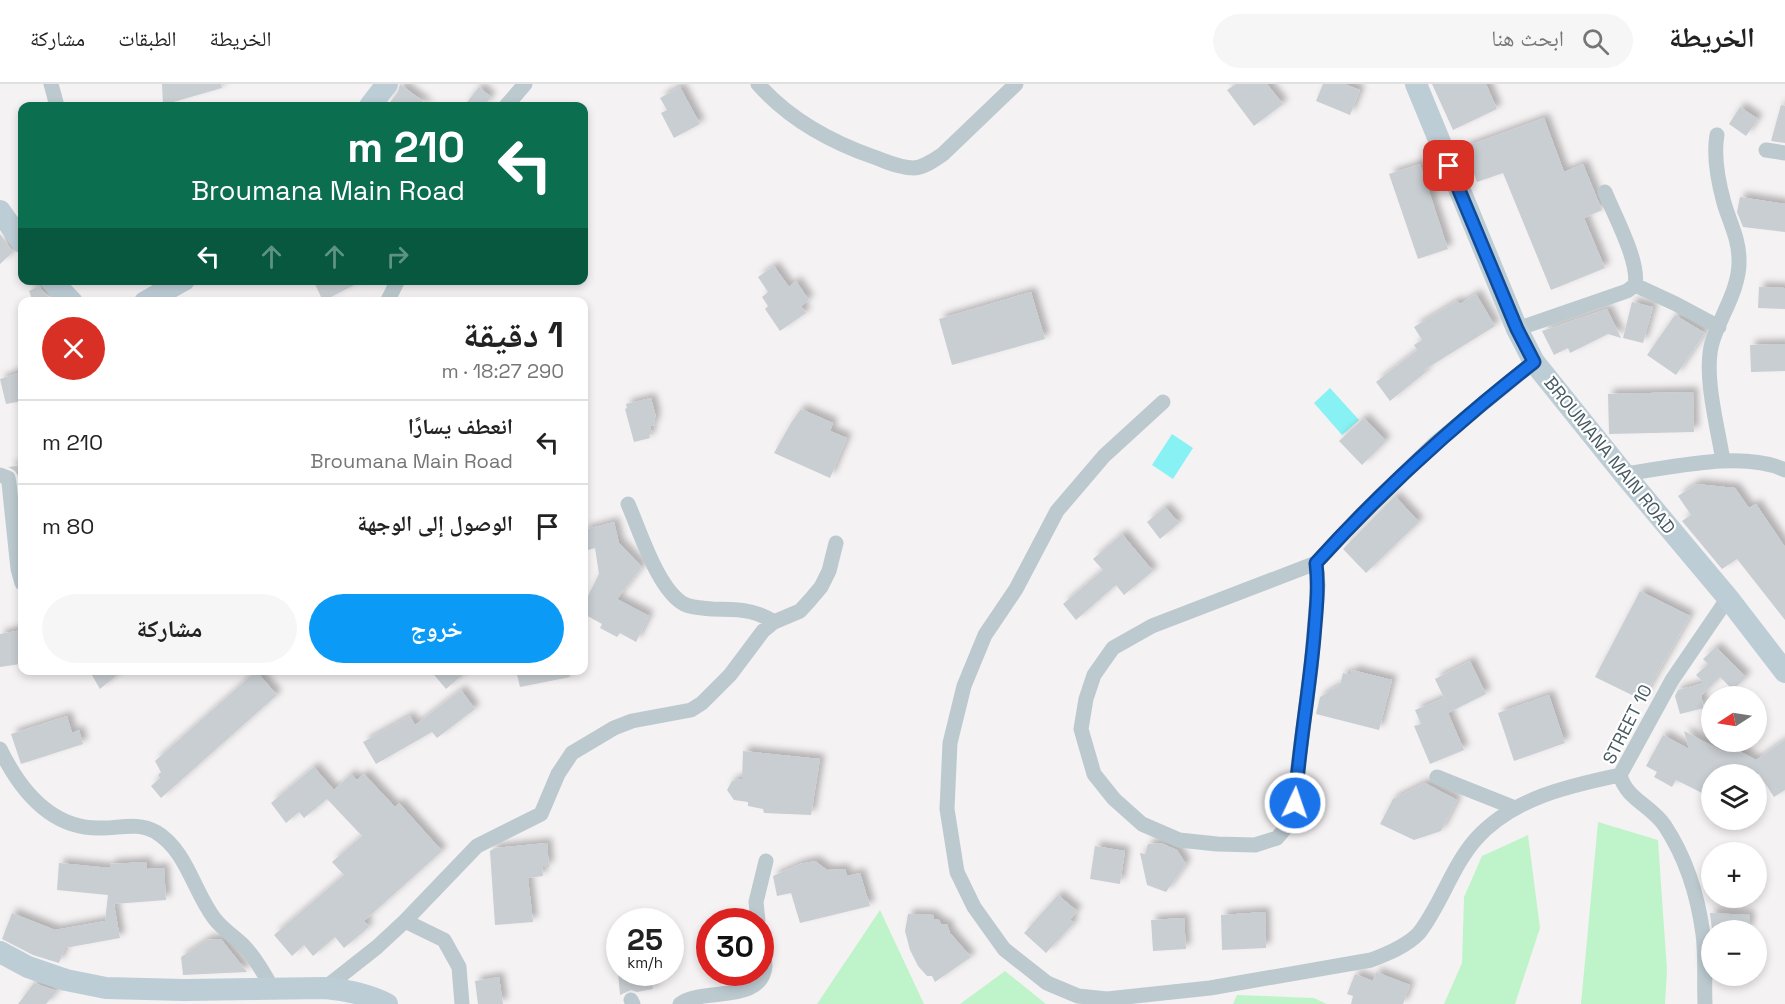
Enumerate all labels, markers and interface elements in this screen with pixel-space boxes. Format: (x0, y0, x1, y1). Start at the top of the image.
search box (1213, 14, 1633, 68)
text: الخريطة (1669, 19, 1755, 55)
text: ابحث هنا (1491, 24, 1564, 52)
text: مشاركة (30, 25, 85, 52)
text: الطبقات (118, 25, 177, 52)
text: الخريطة (210, 25, 271, 52)
icon: search (1579, 25, 1612, 58)
text: 210 m (347, 121, 465, 174)
icon: left (486, 126, 564, 204)
pin (1423, 140, 1474, 191)
icon: arrive (1432, 149, 1465, 182)
text: Broumana Main Road (191, 173, 465, 208)
icon: left (192, 240, 225, 273)
icon: ahead (255, 240, 288, 273)
icon: ahead (318, 240, 351, 273)
icon: right (381, 240, 414, 273)
text: 1 دقيقة (463, 312, 564, 358)
button: close (42, 317, 105, 380)
text: 290 m · 18:27 (441, 358, 564, 384)
street label: BROUMANA MAIN ROAD (1539, 371, 1681, 539)
text: انعطف يسارًا (408, 412, 513, 440)
icon: left (531, 426, 564, 459)
text: 210 m (42, 428, 103, 456)
text: Broumana Main Road (310, 448, 513, 474)
text: الوصول إلى الوجهة (357, 509, 513, 537)
icon: arrive (531, 510, 564, 543)
text: 80 m (42, 512, 94, 540)
button: مشاركة (42, 594, 297, 663)
button: خروج (309, 594, 564, 663)
street label: STREET 10 (1597, 680, 1657, 768)
north arrow (1701, 686, 1767, 752)
map controls (1701, 686, 1767, 986)
button: layers (1701, 764, 1767, 830)
position arrow (1263, 771, 1327, 835)
button: + (1701, 842, 1767, 908)
speed limit sign: 30 (696, 908, 774, 986)
text: 25 (627, 920, 663, 959)
button: − (1701, 920, 1767, 986)
text: km/h (627, 953, 663, 972)

